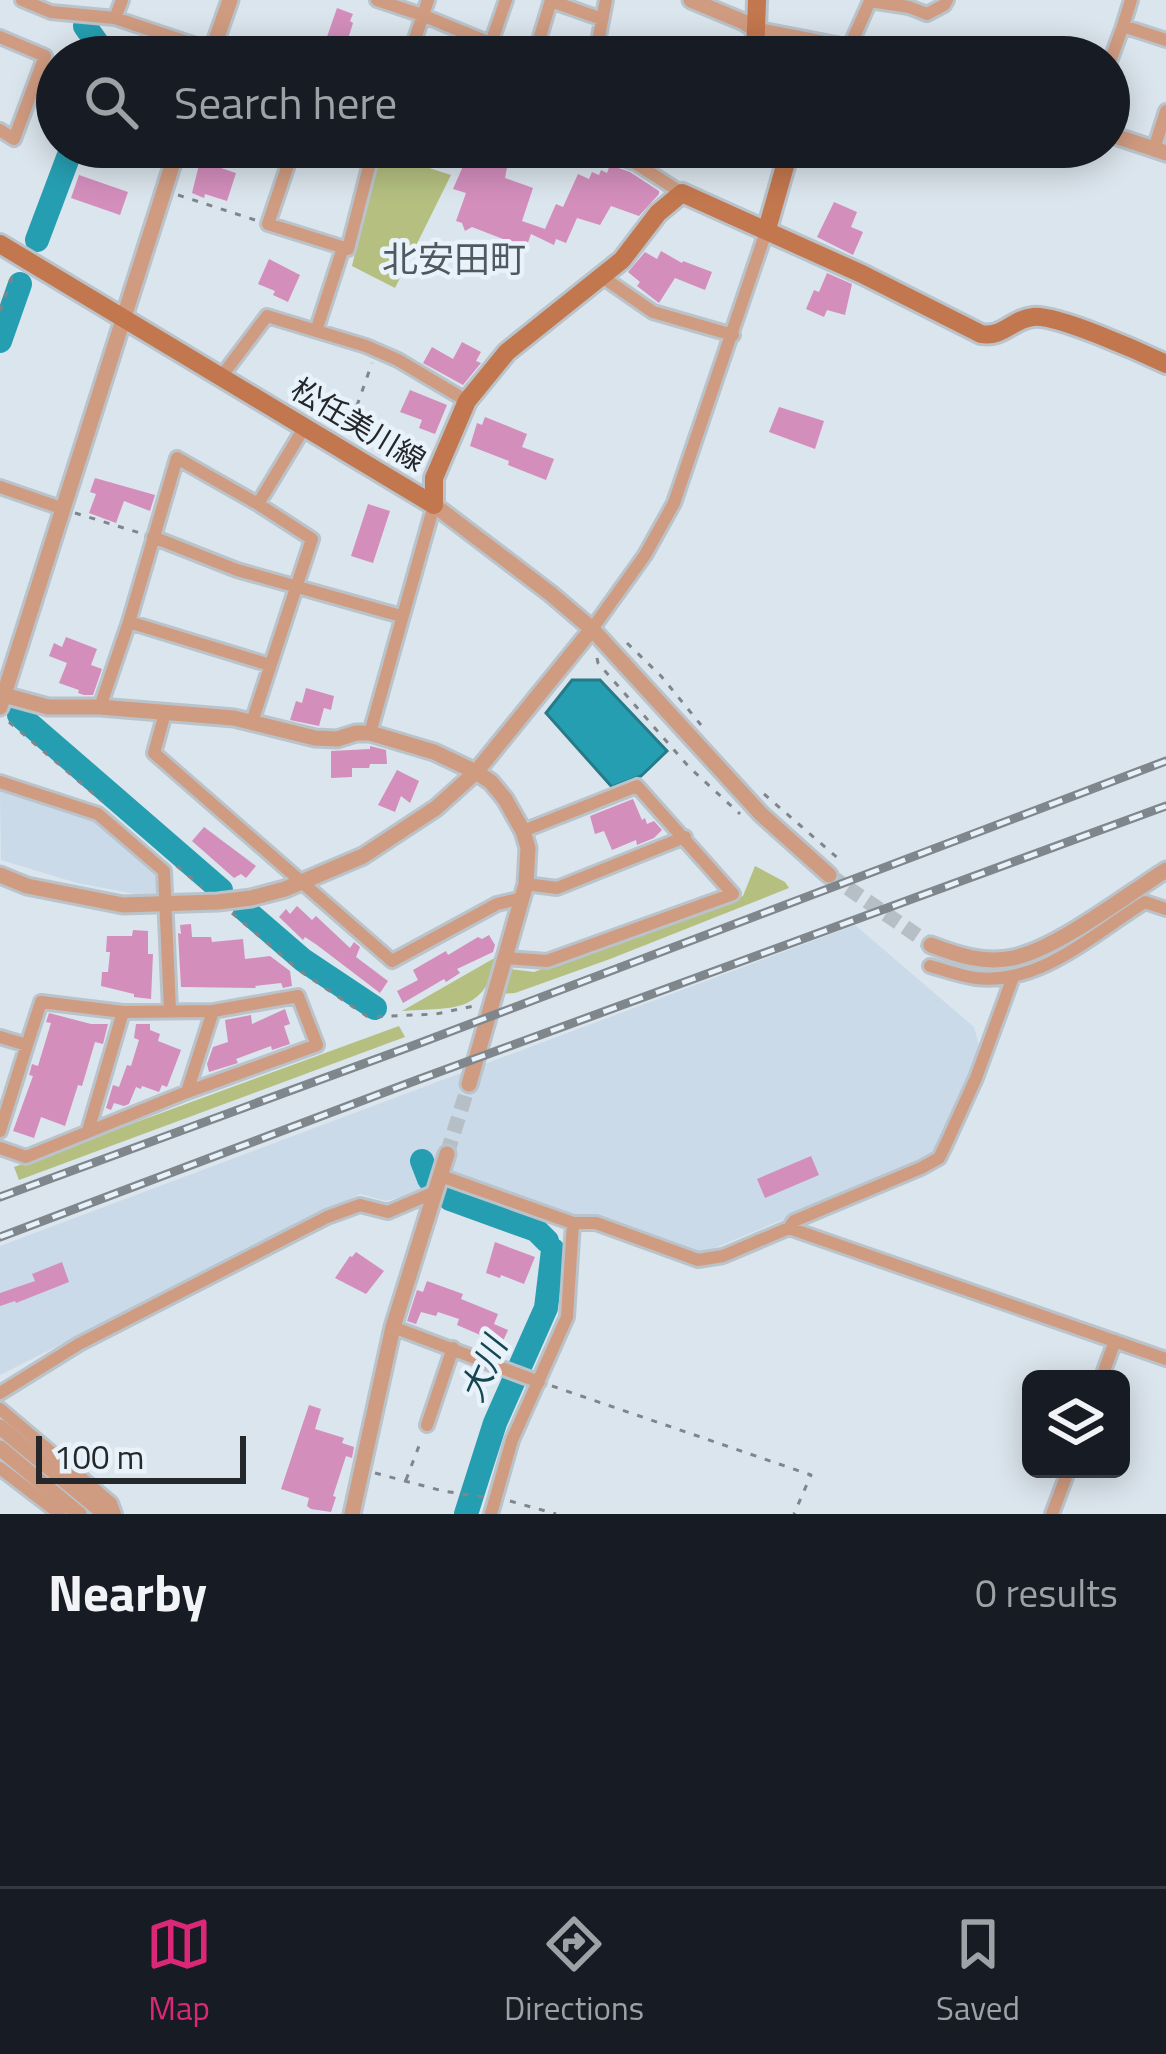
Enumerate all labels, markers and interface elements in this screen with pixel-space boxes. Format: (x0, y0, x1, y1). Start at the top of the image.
search box (36, 36, 1130, 168)
text: Search here (174, 68, 397, 136)
icon: search (78, 69, 144, 135)
district label: 北安田町 (382, 231, 526, 286)
street label: 松任美川線 (282, 366, 435, 482)
water label: 大川 (447, 1326, 520, 1409)
map controls (1022, 1370, 1130, 1478)
button: layers (1022, 1370, 1130, 1478)
scale bar (36, 1430, 246, 1483)
text: 100 m (54, 1432, 144, 1482)
text: Nearby (48, 1553, 207, 1631)
text: 0 results (975, 1563, 1118, 1622)
tab: Map (146, 1911, 212, 2033)
tab: Directions (504, 1911, 644, 2033)
tab: Saved (936, 1911, 1020, 2033)

